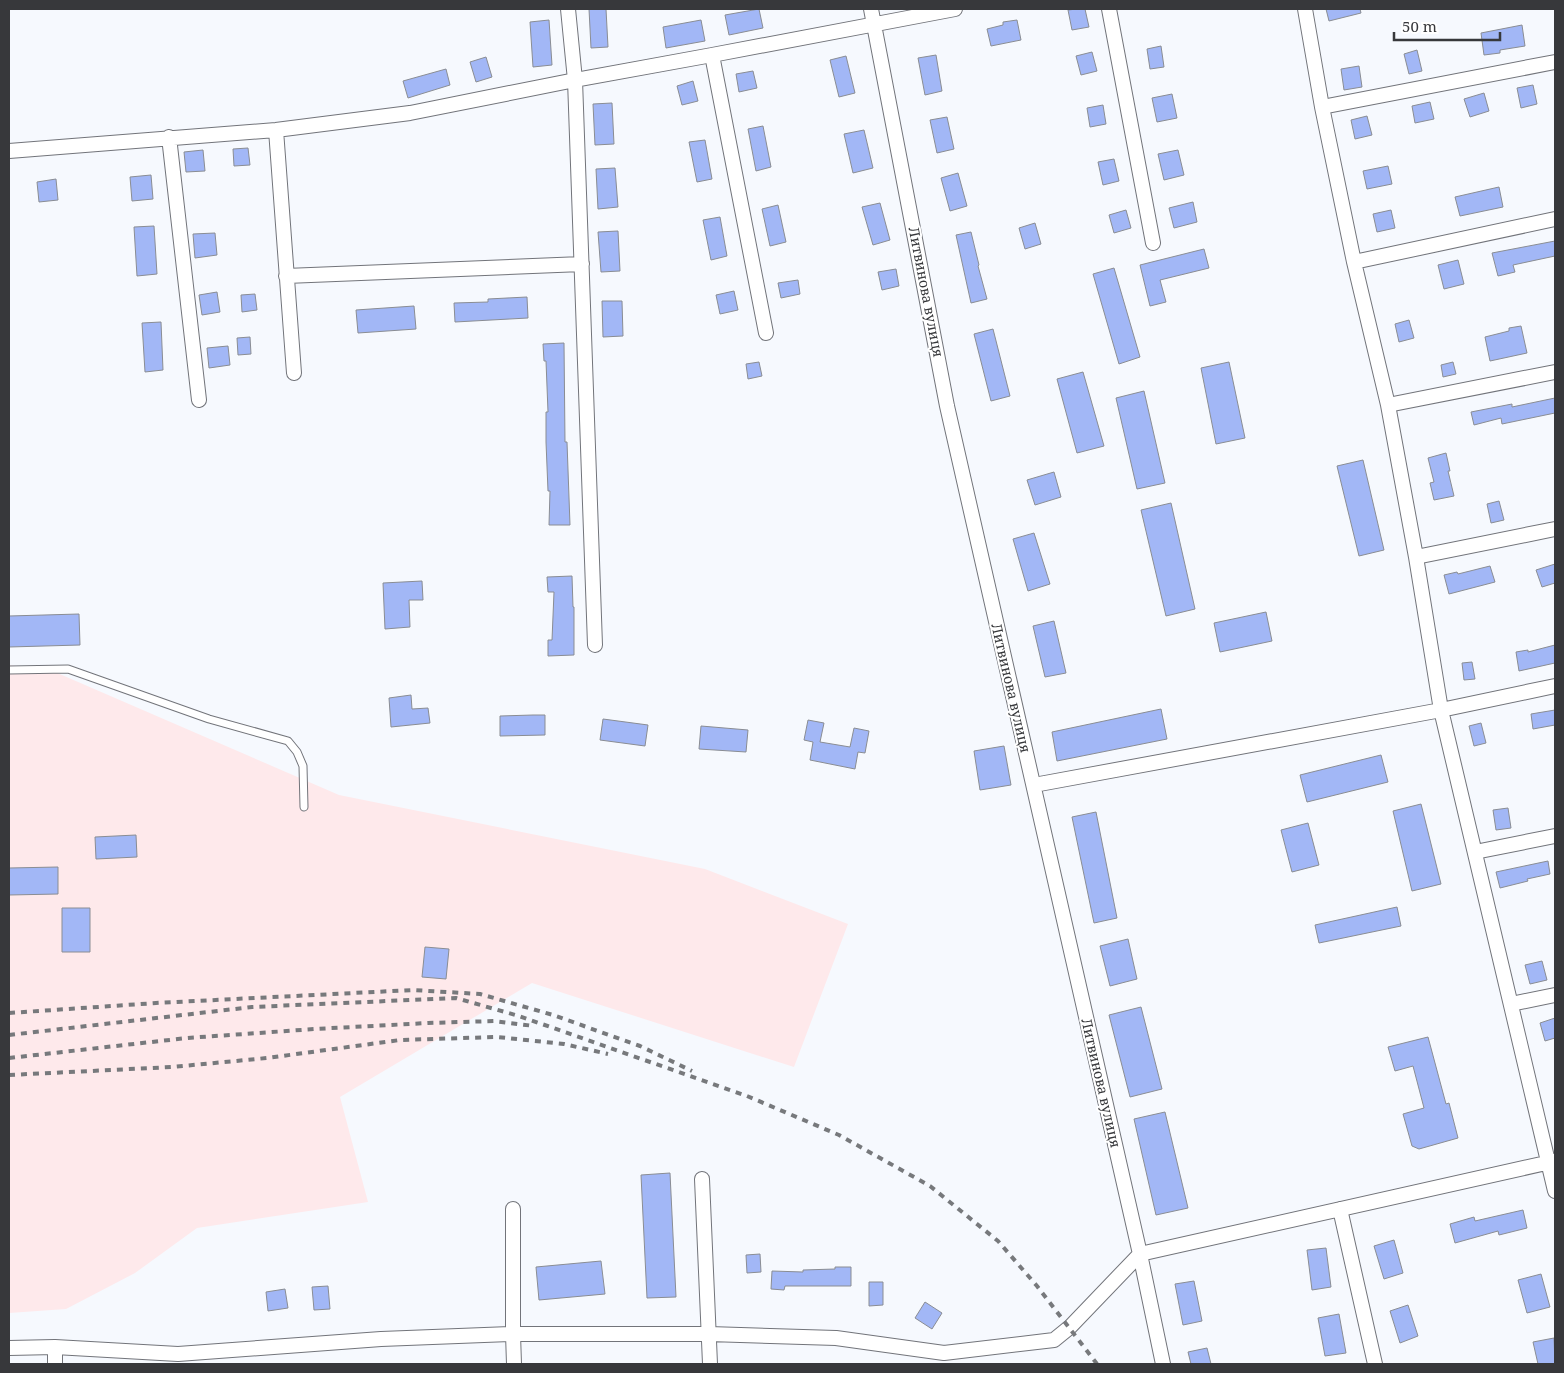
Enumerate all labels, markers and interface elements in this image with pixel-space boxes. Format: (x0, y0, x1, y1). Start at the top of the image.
scale bar (1394, 10, 1500, 42)
text: 50 m (1402, 16, 1437, 36)
street label: Литвинова вулиця (905, 225, 948, 359)
street label: Литвинова вулиця (987, 621, 1036, 754)
street label: Литвинова вулиця (1077, 1016, 1126, 1149)

